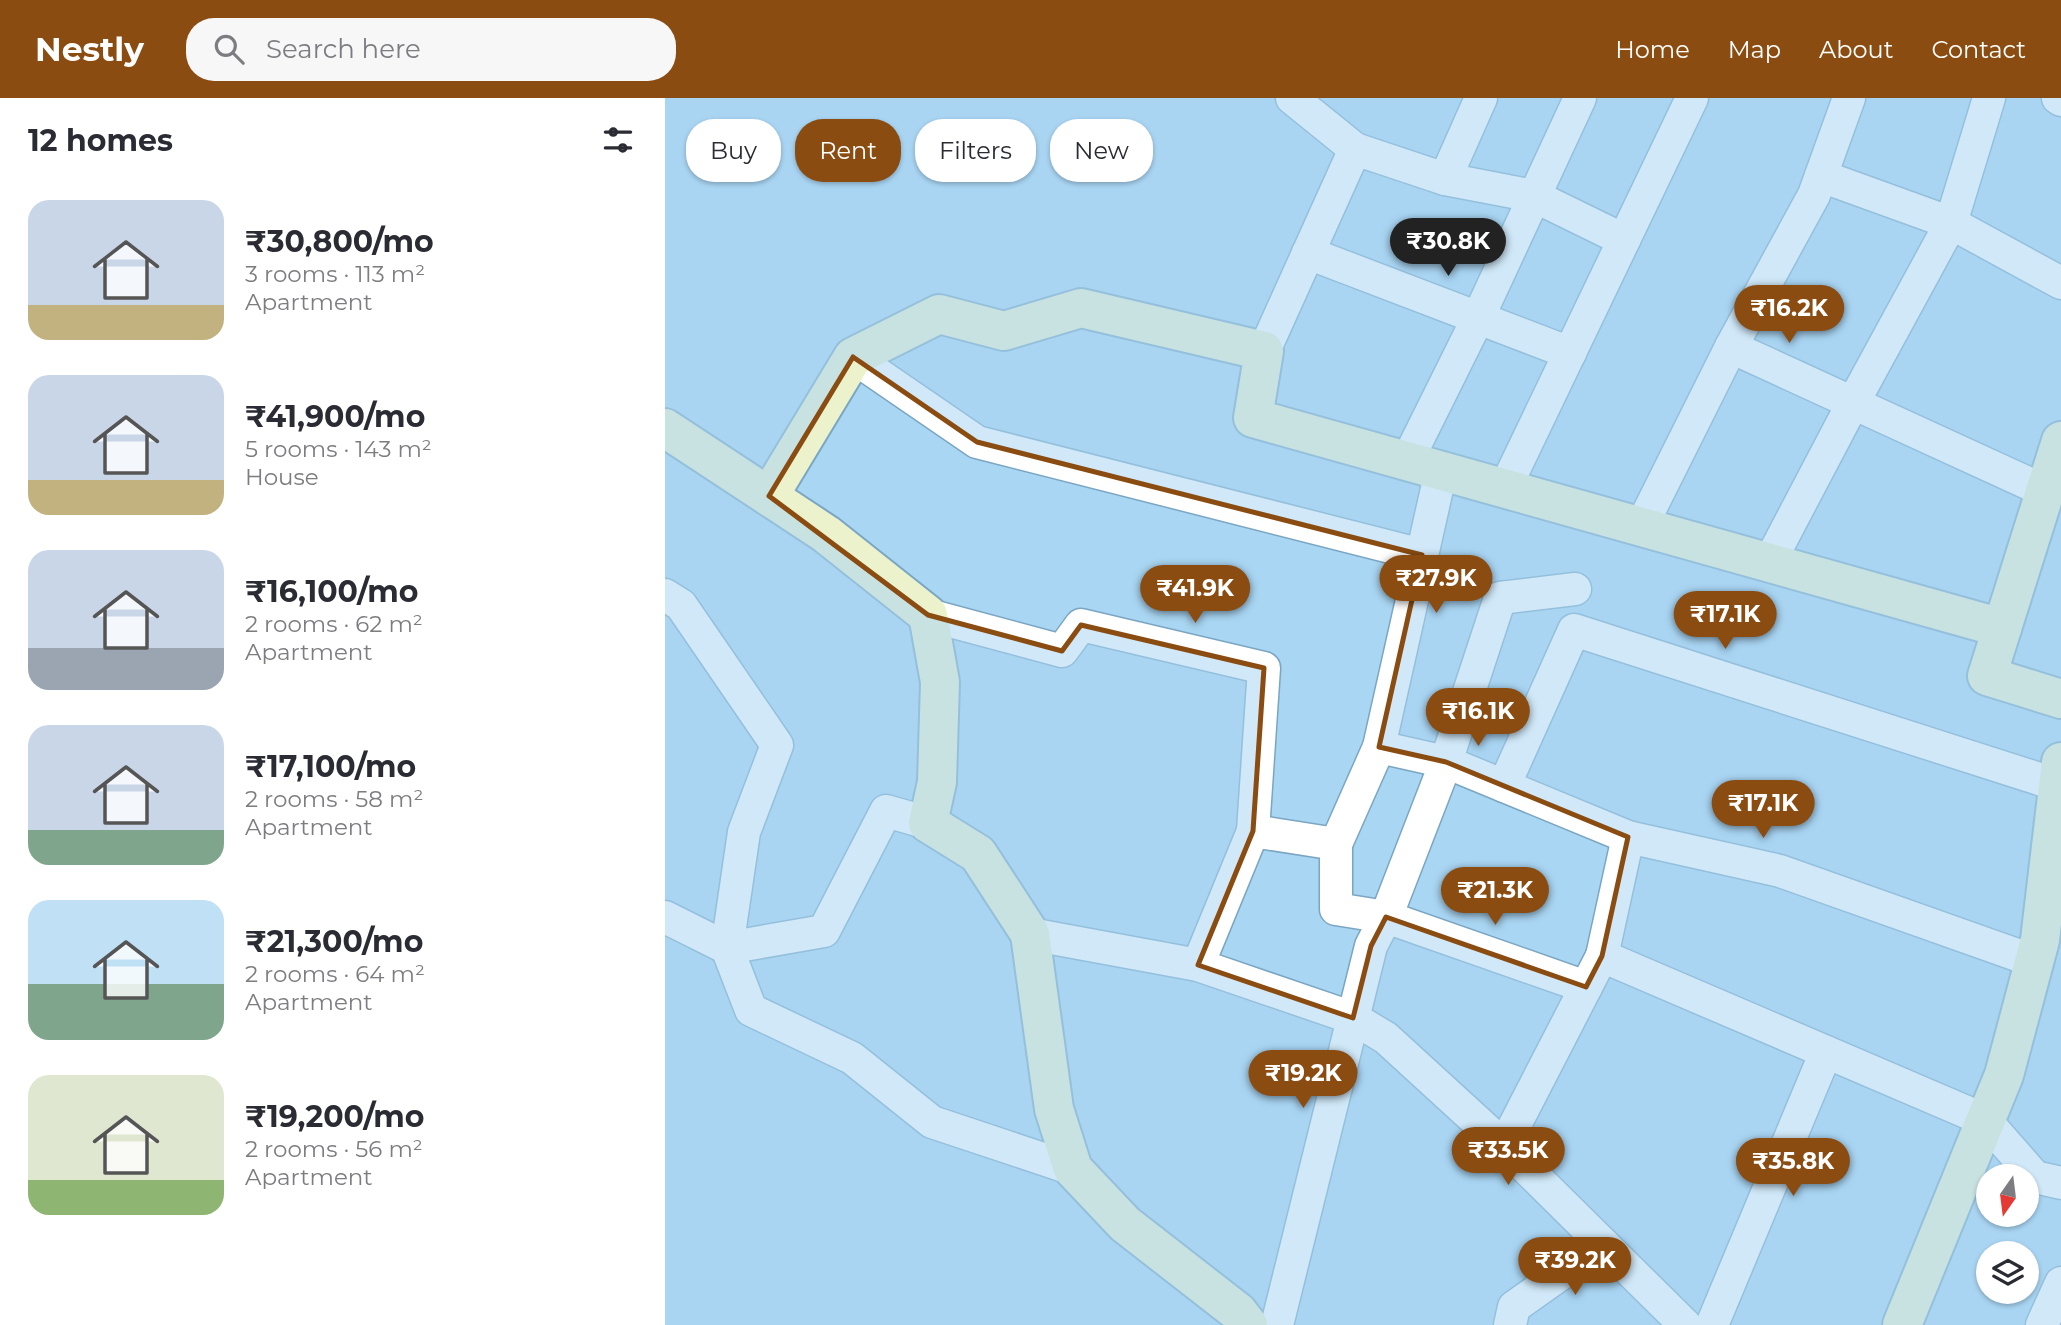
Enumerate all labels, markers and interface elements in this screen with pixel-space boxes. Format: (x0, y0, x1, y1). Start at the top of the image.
search box (186, 18, 676, 81)
text: Nestly (35, 29, 144, 69)
icon: search (210, 30, 248, 68)
text: Search here (266, 33, 421, 65)
text: Home (1615, 35, 1690, 64)
text: Map (1728, 35, 1781, 64)
text: About (1819, 35, 1893, 64)
text: Contact (1931, 35, 2026, 64)
chip: Buy (686, 119, 781, 182)
chip: Rent (795, 119, 901, 182)
chip: Filters (915, 119, 1036, 182)
chip: New (1050, 119, 1153, 182)
icon: filters (599, 121, 637, 159)
text: 12 homes (28, 122, 173, 159)
pin: ₹30.8K (1391, 218, 1505, 278)
text: ₹30,800/mo (245, 223, 434, 260)
text: ₹30.8K (1406, 227, 1490, 255)
icon: home (84, 228, 168, 312)
text: 3 rooms · 113 m² (245, 260, 425, 288)
pin: ₹16.2K (1732, 286, 1846, 345)
text: Apartment (245, 288, 373, 316)
text: ₹16.2K (1750, 294, 1828, 322)
text: ₹41,900/mo (245, 398, 425, 435)
icon: home (84, 403, 168, 487)
text: 5 rooms · 143 m² (245, 435, 432, 463)
text: House (245, 463, 319, 491)
pin: ₹27.9K (1379, 556, 1493, 615)
text: ₹27.9K (1395, 564, 1477, 592)
pin: ₹41.9K (1138, 566, 1252, 625)
text: ₹16,100/mo (245, 573, 418, 610)
text: ₹41.9K (1156, 574, 1234, 602)
icon: home (84, 578, 168, 662)
pin: ₹17.1K (1668, 592, 1782, 651)
text: ₹17.1K (1690, 600, 1760, 628)
text: 2 rooms · 62 m² (245, 610, 423, 638)
text: Apartment (245, 638, 373, 666)
pin: ₹16.1K (1421, 688, 1535, 748)
text: ₹16.1K (1442, 697, 1514, 725)
text: ₹17,100/mo (245, 748, 416, 785)
icon: home (84, 753, 168, 837)
pin: ₹17.1K (1706, 780, 1820, 840)
text: 2 rooms · 58 m² (245, 785, 423, 813)
text: ₹17.1K (1728, 789, 1798, 817)
text: Apartment (245, 813, 373, 841)
pin: ₹21.3K (1438, 868, 1552, 927)
text: ₹21.3K (1457, 876, 1533, 904)
text: ₹21,300/mo (245, 923, 423, 960)
icon: home (84, 928, 168, 1012)
text: 2 rooms · 64 m² (245, 960, 425, 988)
text: Apartment (245, 988, 373, 1016)
pin: ₹19.2K (1246, 1051, 1360, 1110)
text: ₹19.2K (1264, 1059, 1342, 1087)
text: ₹19,200/mo (245, 1098, 424, 1135)
icon: home (84, 1103, 168, 1187)
pin: ₹33.5K (1451, 1128, 1565, 1187)
text: 2 rooms · 56 m² (245, 1135, 423, 1163)
text: ₹33.5K (1468, 1136, 1548, 1164)
pin: ₹35.8K (1736, 1138, 1850, 1198)
text: ₹35.8K (1752, 1147, 1834, 1175)
text: Apartment (245, 1163, 373, 1191)
north arrow (1976, 1164, 2039, 1227)
map controls (1976, 1164, 2039, 1304)
pin: ₹39.2K (1518, 1238, 1632, 1297)
button: layers (1976, 1241, 2039, 1304)
text: ₹39.2K (1534, 1246, 1616, 1274)

